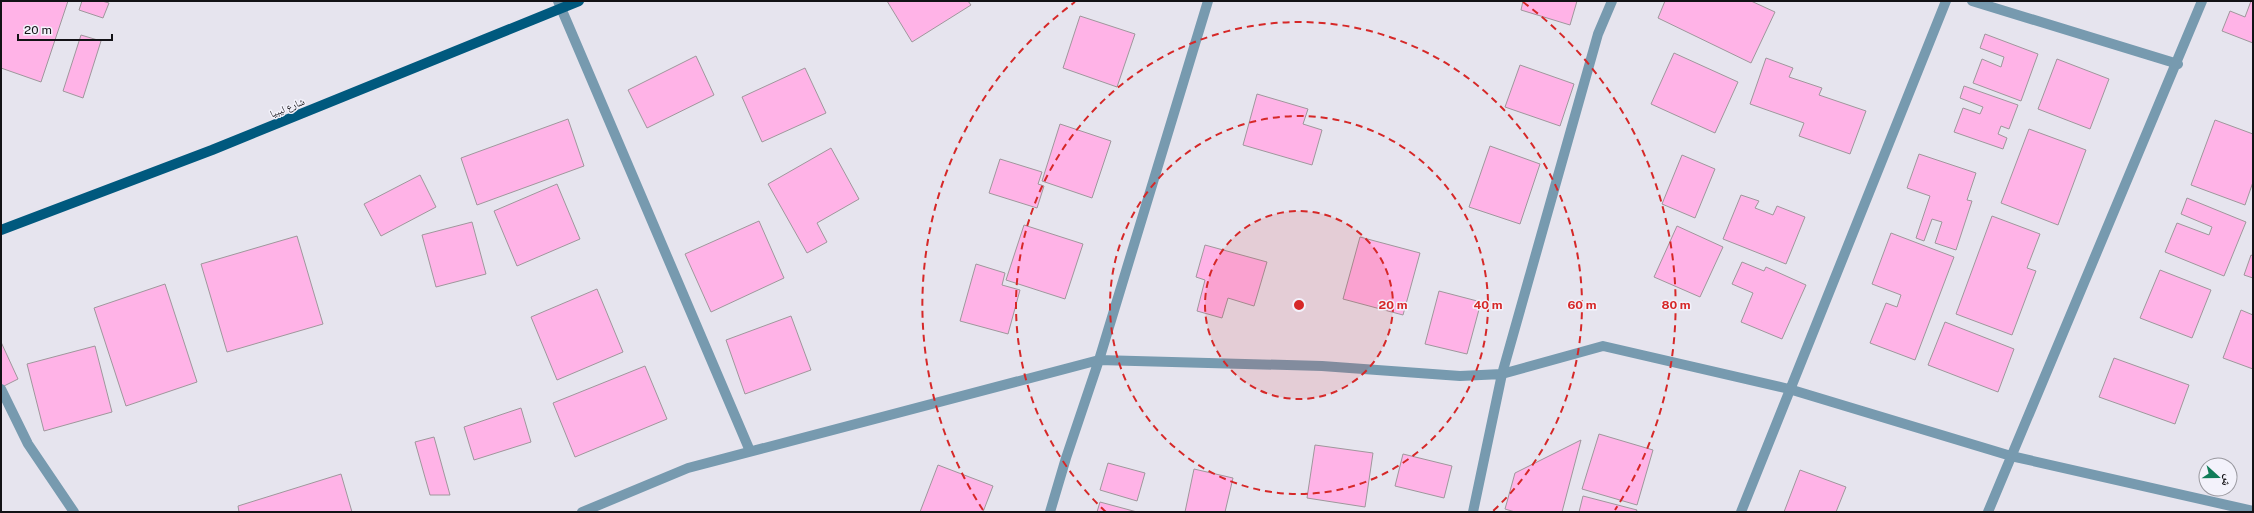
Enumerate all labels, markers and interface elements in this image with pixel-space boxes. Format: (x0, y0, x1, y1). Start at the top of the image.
scale bar (18, 16, 112, 42)
text: 20 m (24, 23, 52, 37)
street label: شارع ليبيا (268, 94, 307, 120)
centre of rings (1292, 298, 1306, 312)
text: 20 m (1379, 298, 1408, 312)
text: 40 m (1473, 298, 1503, 312)
text: 60 m (1567, 298, 1597, 312)
text: 80 m (1661, 298, 1691, 312)
north arrow (2198, 457, 2238, 497)
text: ش (2218, 472, 2235, 488)

